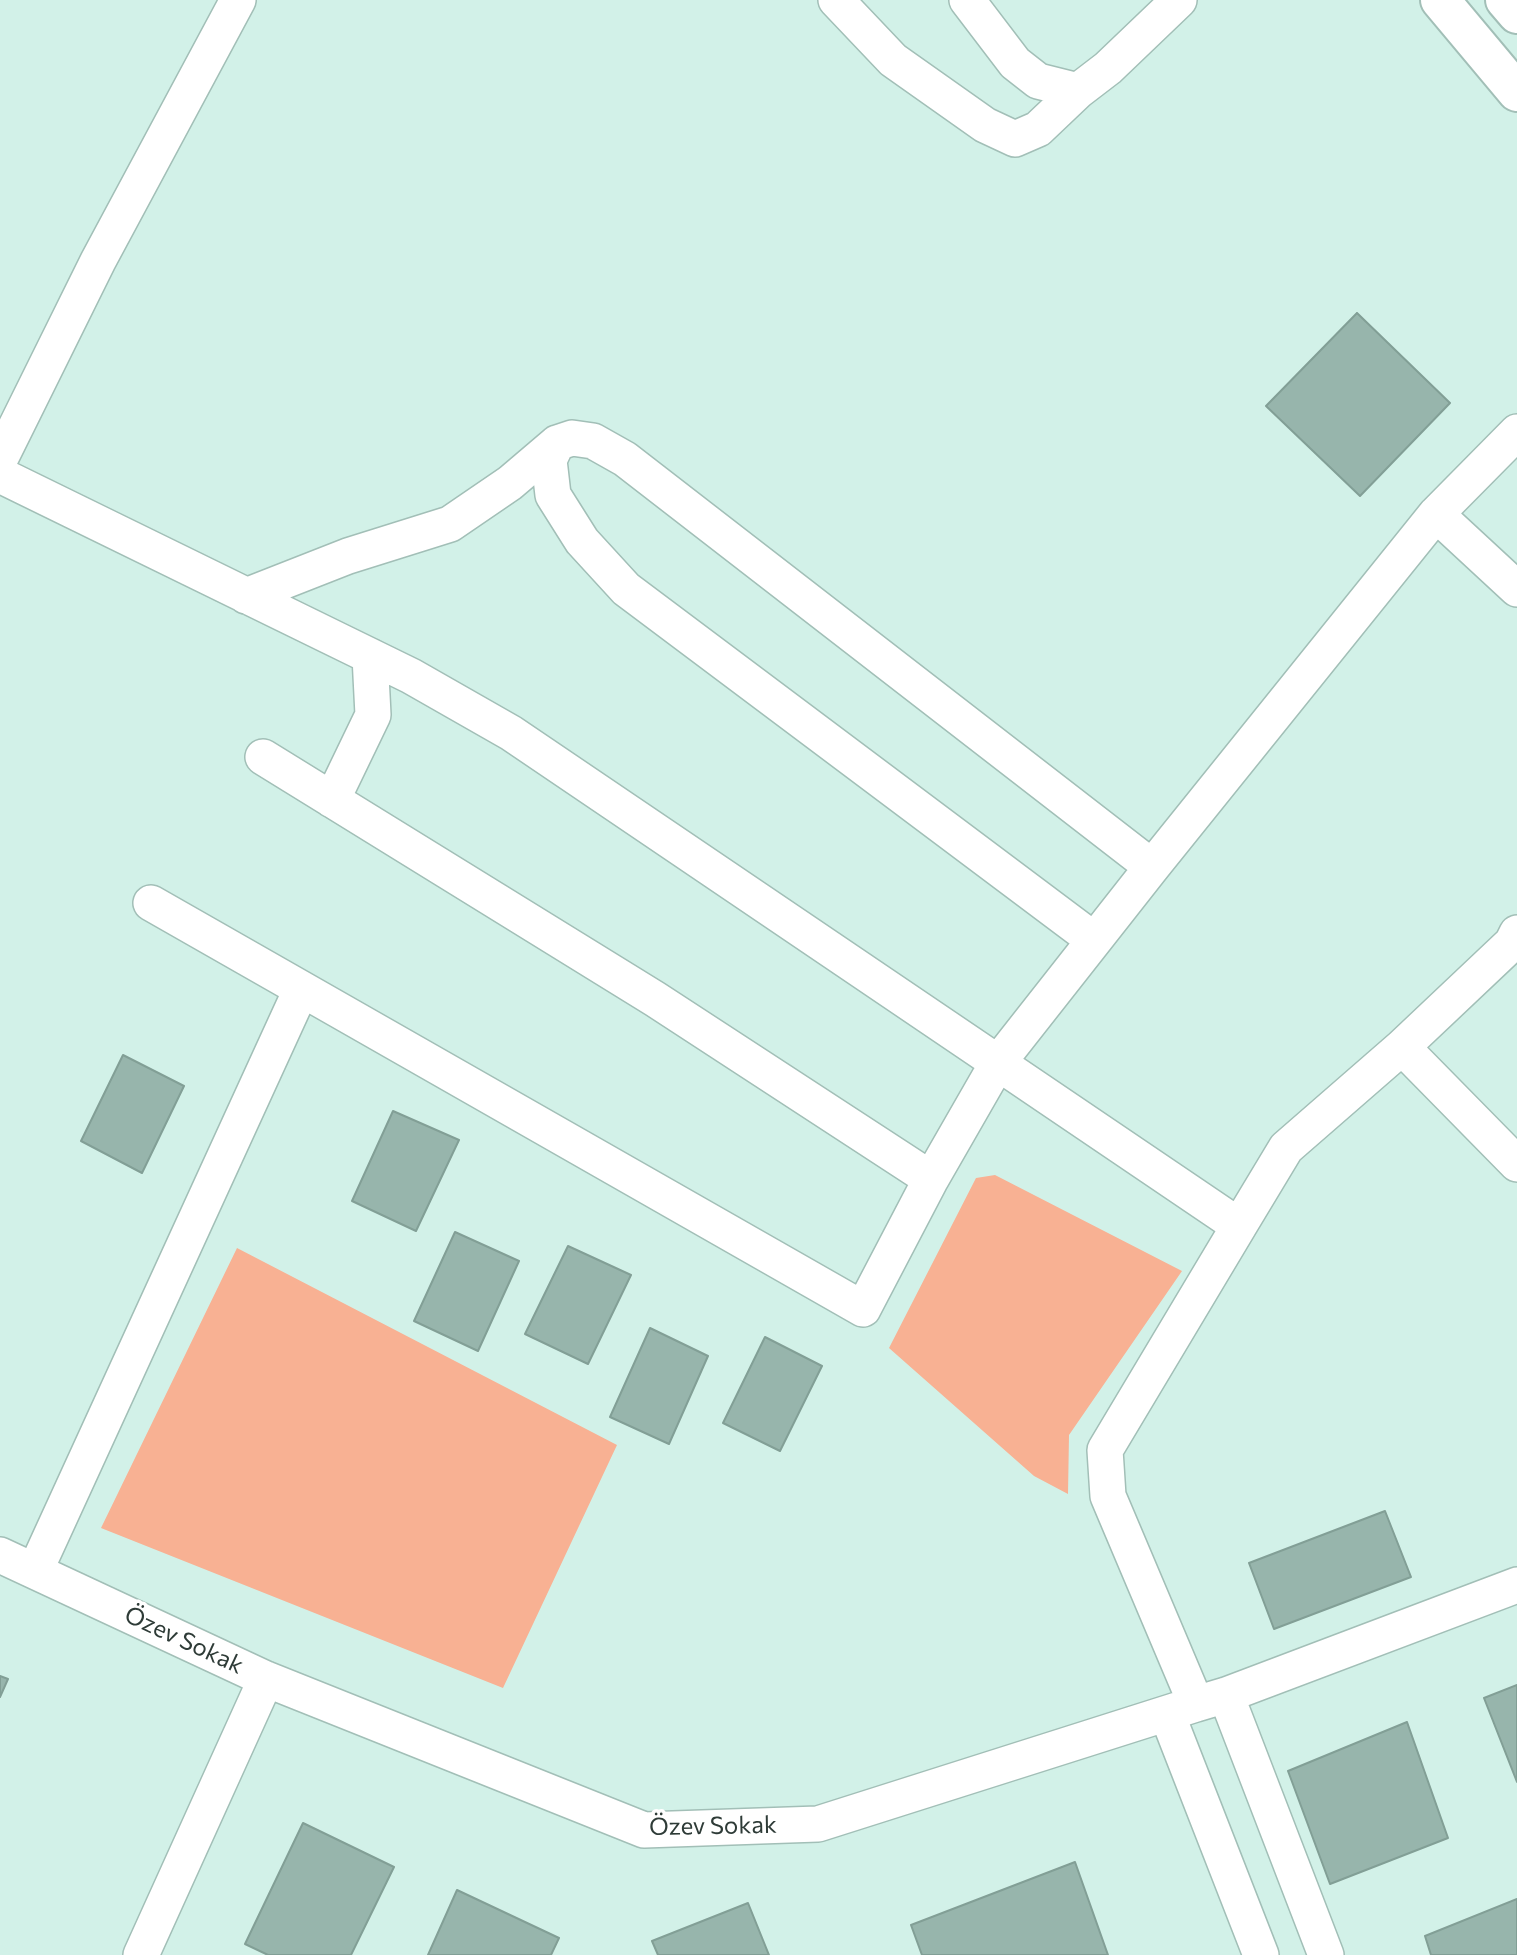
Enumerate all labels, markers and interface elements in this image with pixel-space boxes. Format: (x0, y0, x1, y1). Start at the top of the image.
street label: Özev Sokak (120, 1600, 248, 1680)
street label: Özev Sokak (649, 1810, 777, 1842)

